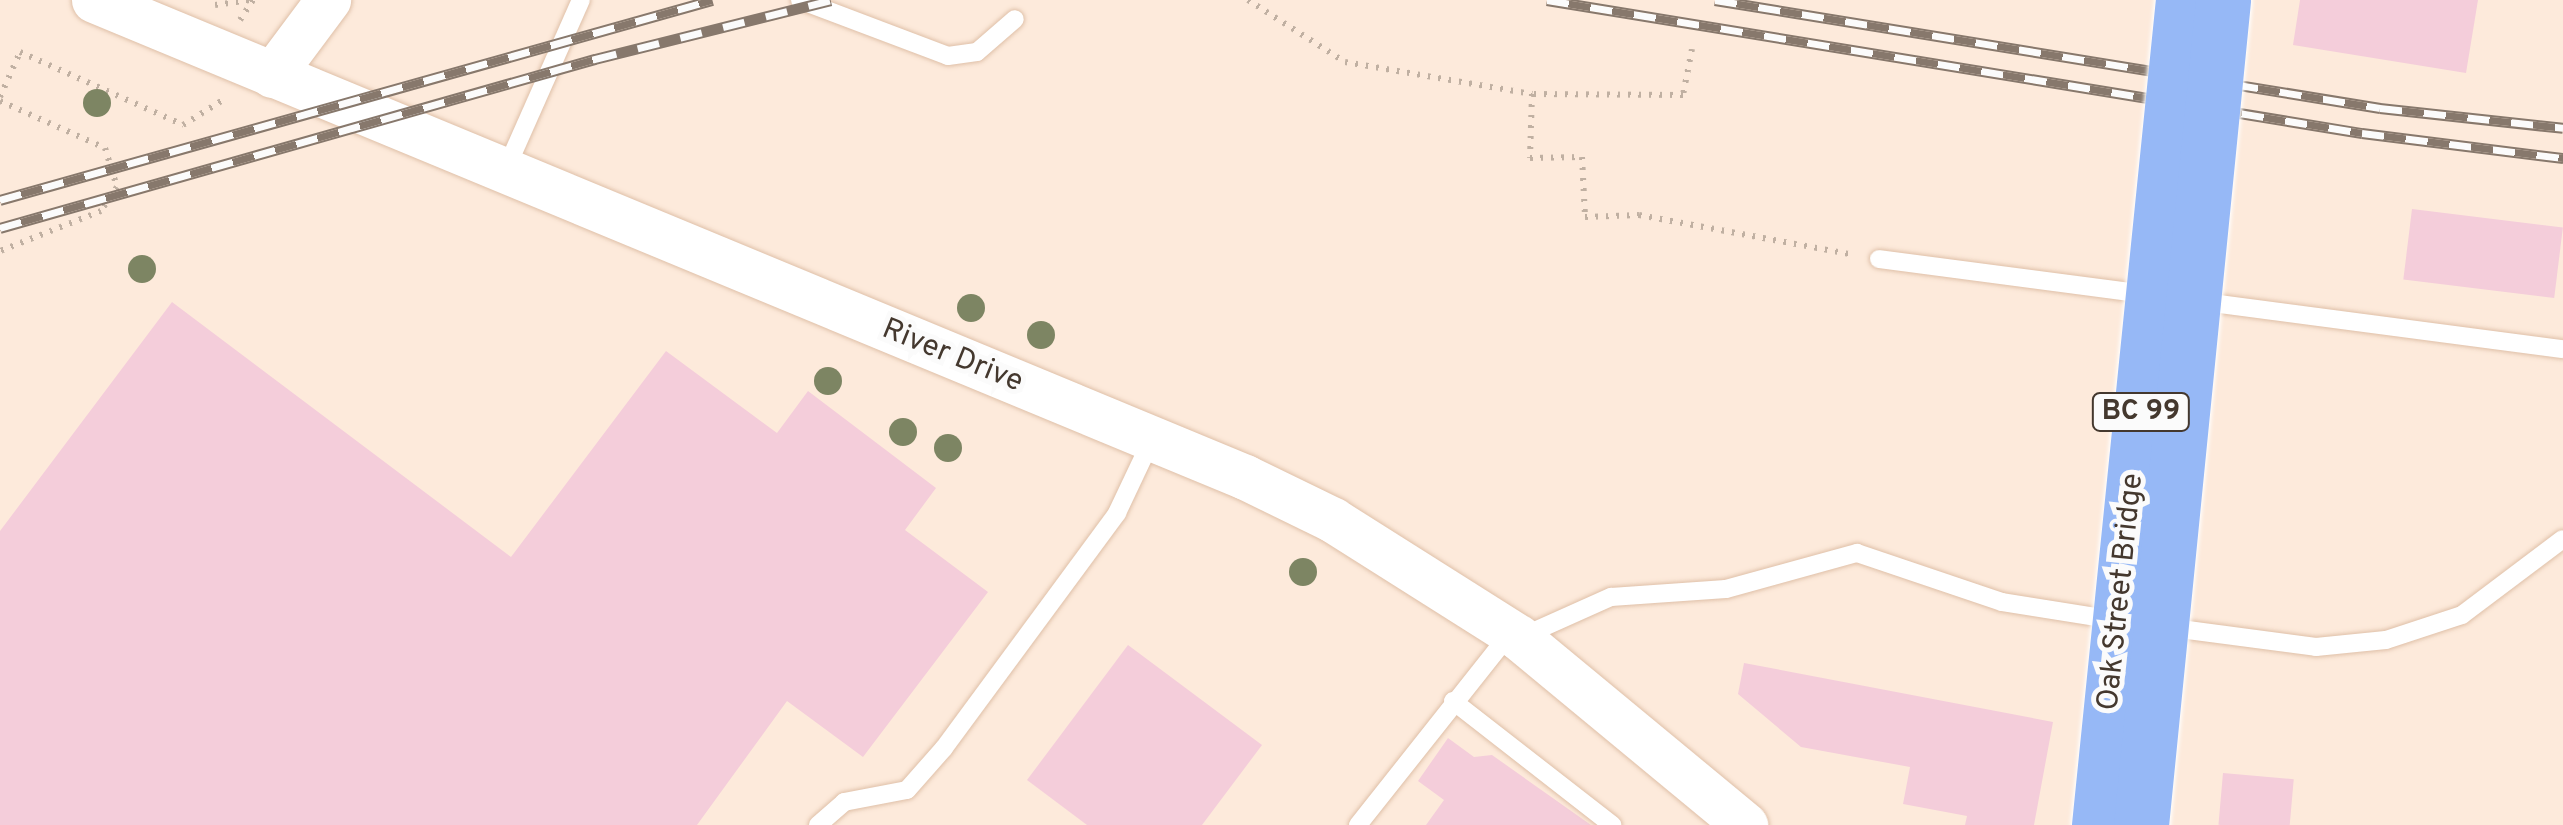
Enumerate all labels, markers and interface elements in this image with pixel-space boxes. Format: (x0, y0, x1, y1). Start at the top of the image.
street label: River Drive (876, 312, 1028, 402)
road number: BC 99 (2091, 389, 2191, 435)
street label: Oak Street Bridge (2092, 472, 2152, 712)

